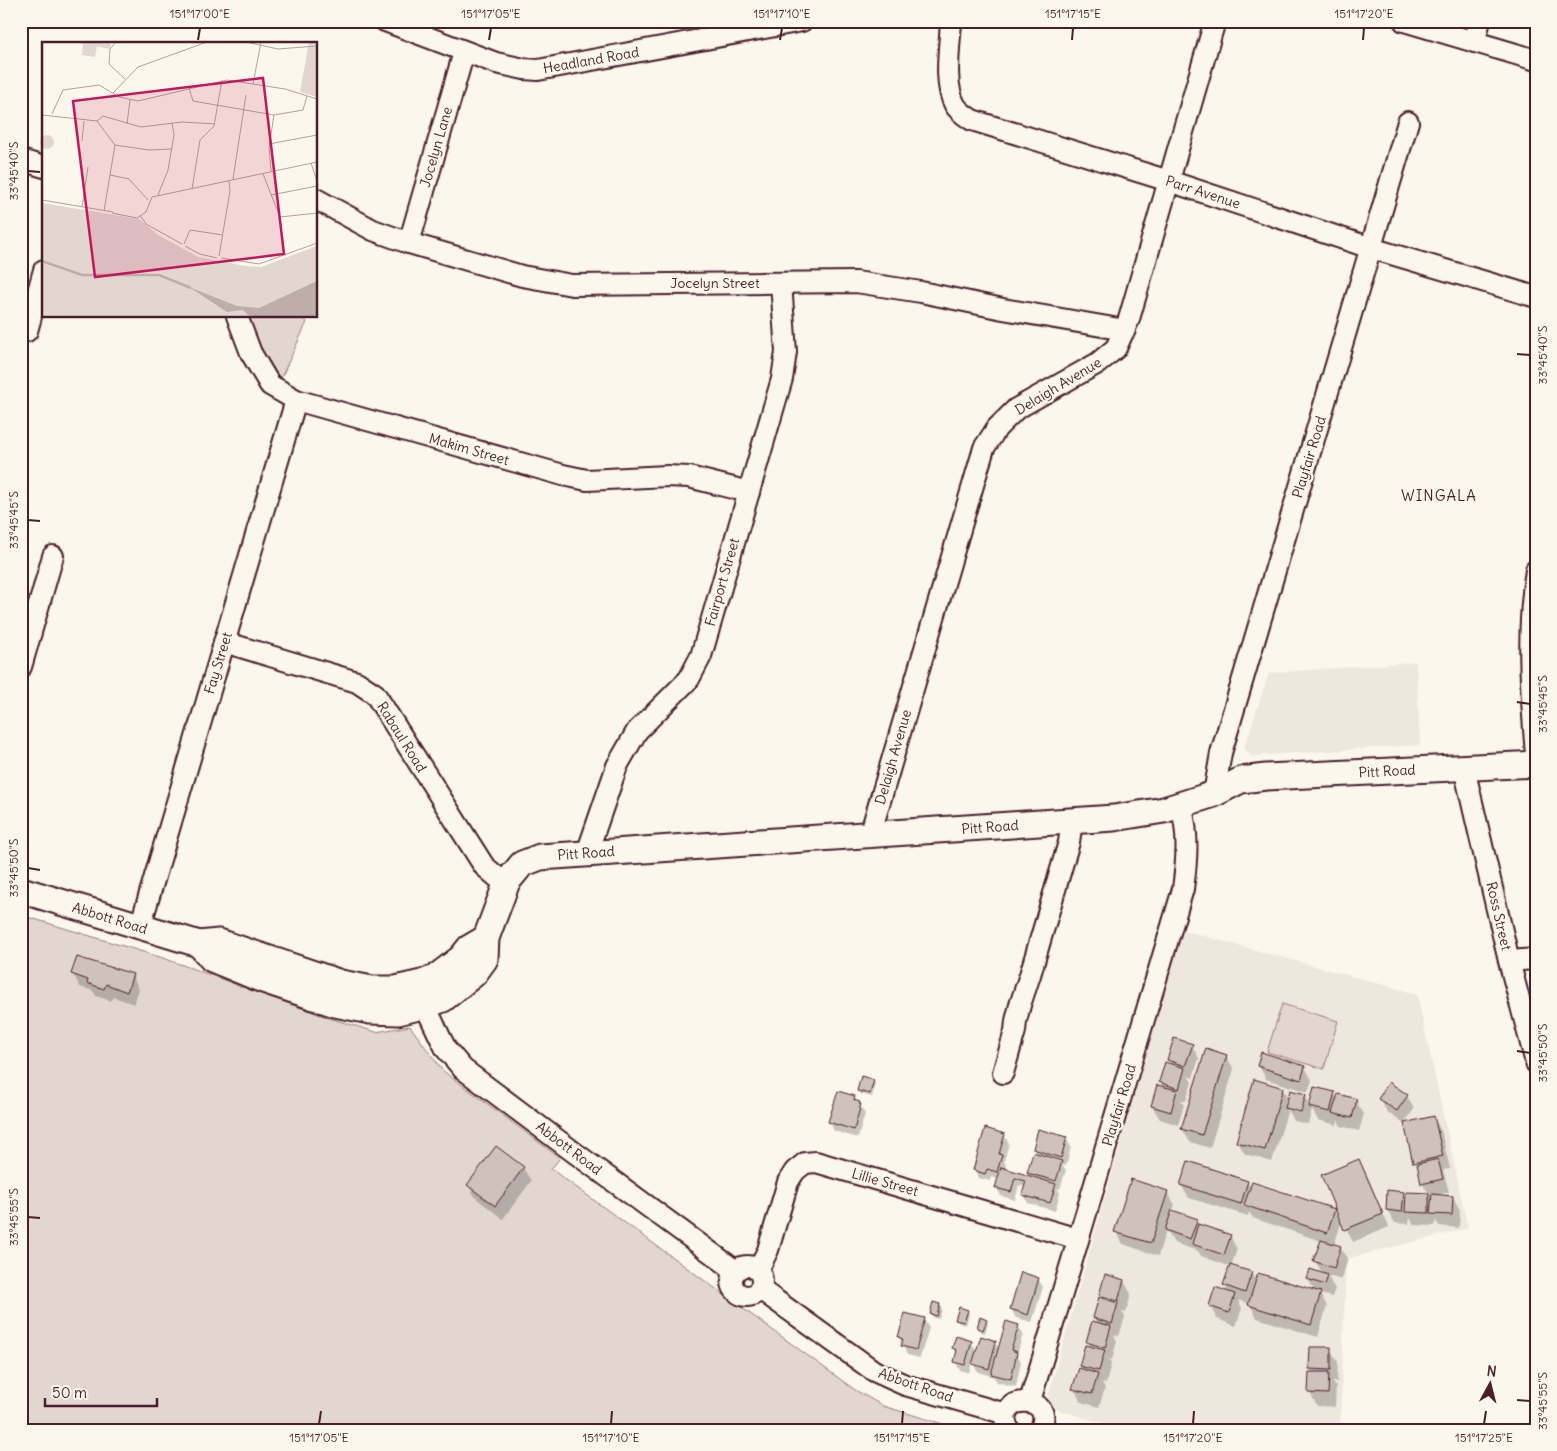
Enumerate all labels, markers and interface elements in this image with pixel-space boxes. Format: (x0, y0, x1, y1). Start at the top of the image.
text: 151°17'00"E (170, 6, 230, 21)
text: 151°17'05"E (461, 6, 521, 21)
text: 151°17'10"E (753, 6, 811, 21)
text: 151°17'15"E (1045, 6, 1101, 21)
text: 151°17'20"E (1335, 6, 1394, 21)
inset map (42, 42, 318, 318)
street label: Headland Road (542, 43, 640, 77)
street label: Jocelyn Lane (416, 105, 456, 189)
text: 33°45'40"S (6, 141, 21, 200)
street label: Parr Avenue (1163, 171, 1243, 213)
street label: Jocelyn Street (670, 274, 760, 292)
text: 33°45'40"S (1535, 325, 1550, 384)
street label: Delaigh Avenue (1011, 353, 1105, 419)
street label: Playfair Road (1288, 414, 1330, 500)
street label: Makim Street (427, 429, 511, 469)
district label: WINGALA (1401, 486, 1477, 505)
text: 33°45'45"S (6, 491, 21, 549)
street label: Fairport Street (701, 535, 743, 628)
street label: Fay Street (200, 630, 236, 696)
text: 33°45'45"S (1535, 675, 1550, 733)
street label: Rabaul Road (373, 698, 431, 776)
street label: Delaigh Avenue (871, 707, 915, 807)
street label: Pitt Road (1358, 761, 1416, 781)
street label: Pitt Road (961, 816, 1019, 838)
text: 33°45'50"S (6, 838, 21, 898)
street label: Pitt Road (557, 842, 615, 864)
street label: Ross Street (1482, 880, 1516, 952)
street label: Abbott Road (70, 898, 150, 938)
text: 33°45'50"S (1535, 1023, 1550, 1083)
street label: Playfair Road (1098, 1062, 1140, 1148)
street label: Abbott Road (533, 1117, 605, 1179)
street label: Lillie Street (850, 1164, 921, 1200)
text: 33°45'55"S (6, 1188, 21, 1246)
north arrow (1464, 1358, 1514, 1408)
text: N (1486, 1362, 1497, 1381)
street label: Abbott Road (876, 1364, 956, 1406)
text: 33°45'55"S (1535, 1372, 1550, 1430)
scale bar (45, 1376, 158, 1408)
text: 50 m (52, 1383, 87, 1402)
text: 151°17'05"E (289, 1430, 349, 1445)
text: 151°17'10"E (582, 1430, 640, 1445)
text: 151°17'15"E (874, 1430, 930, 1445)
text: 151°17'20"E (1164, 1430, 1223, 1445)
text: 151°17'25"E (1455, 1430, 1513, 1445)

